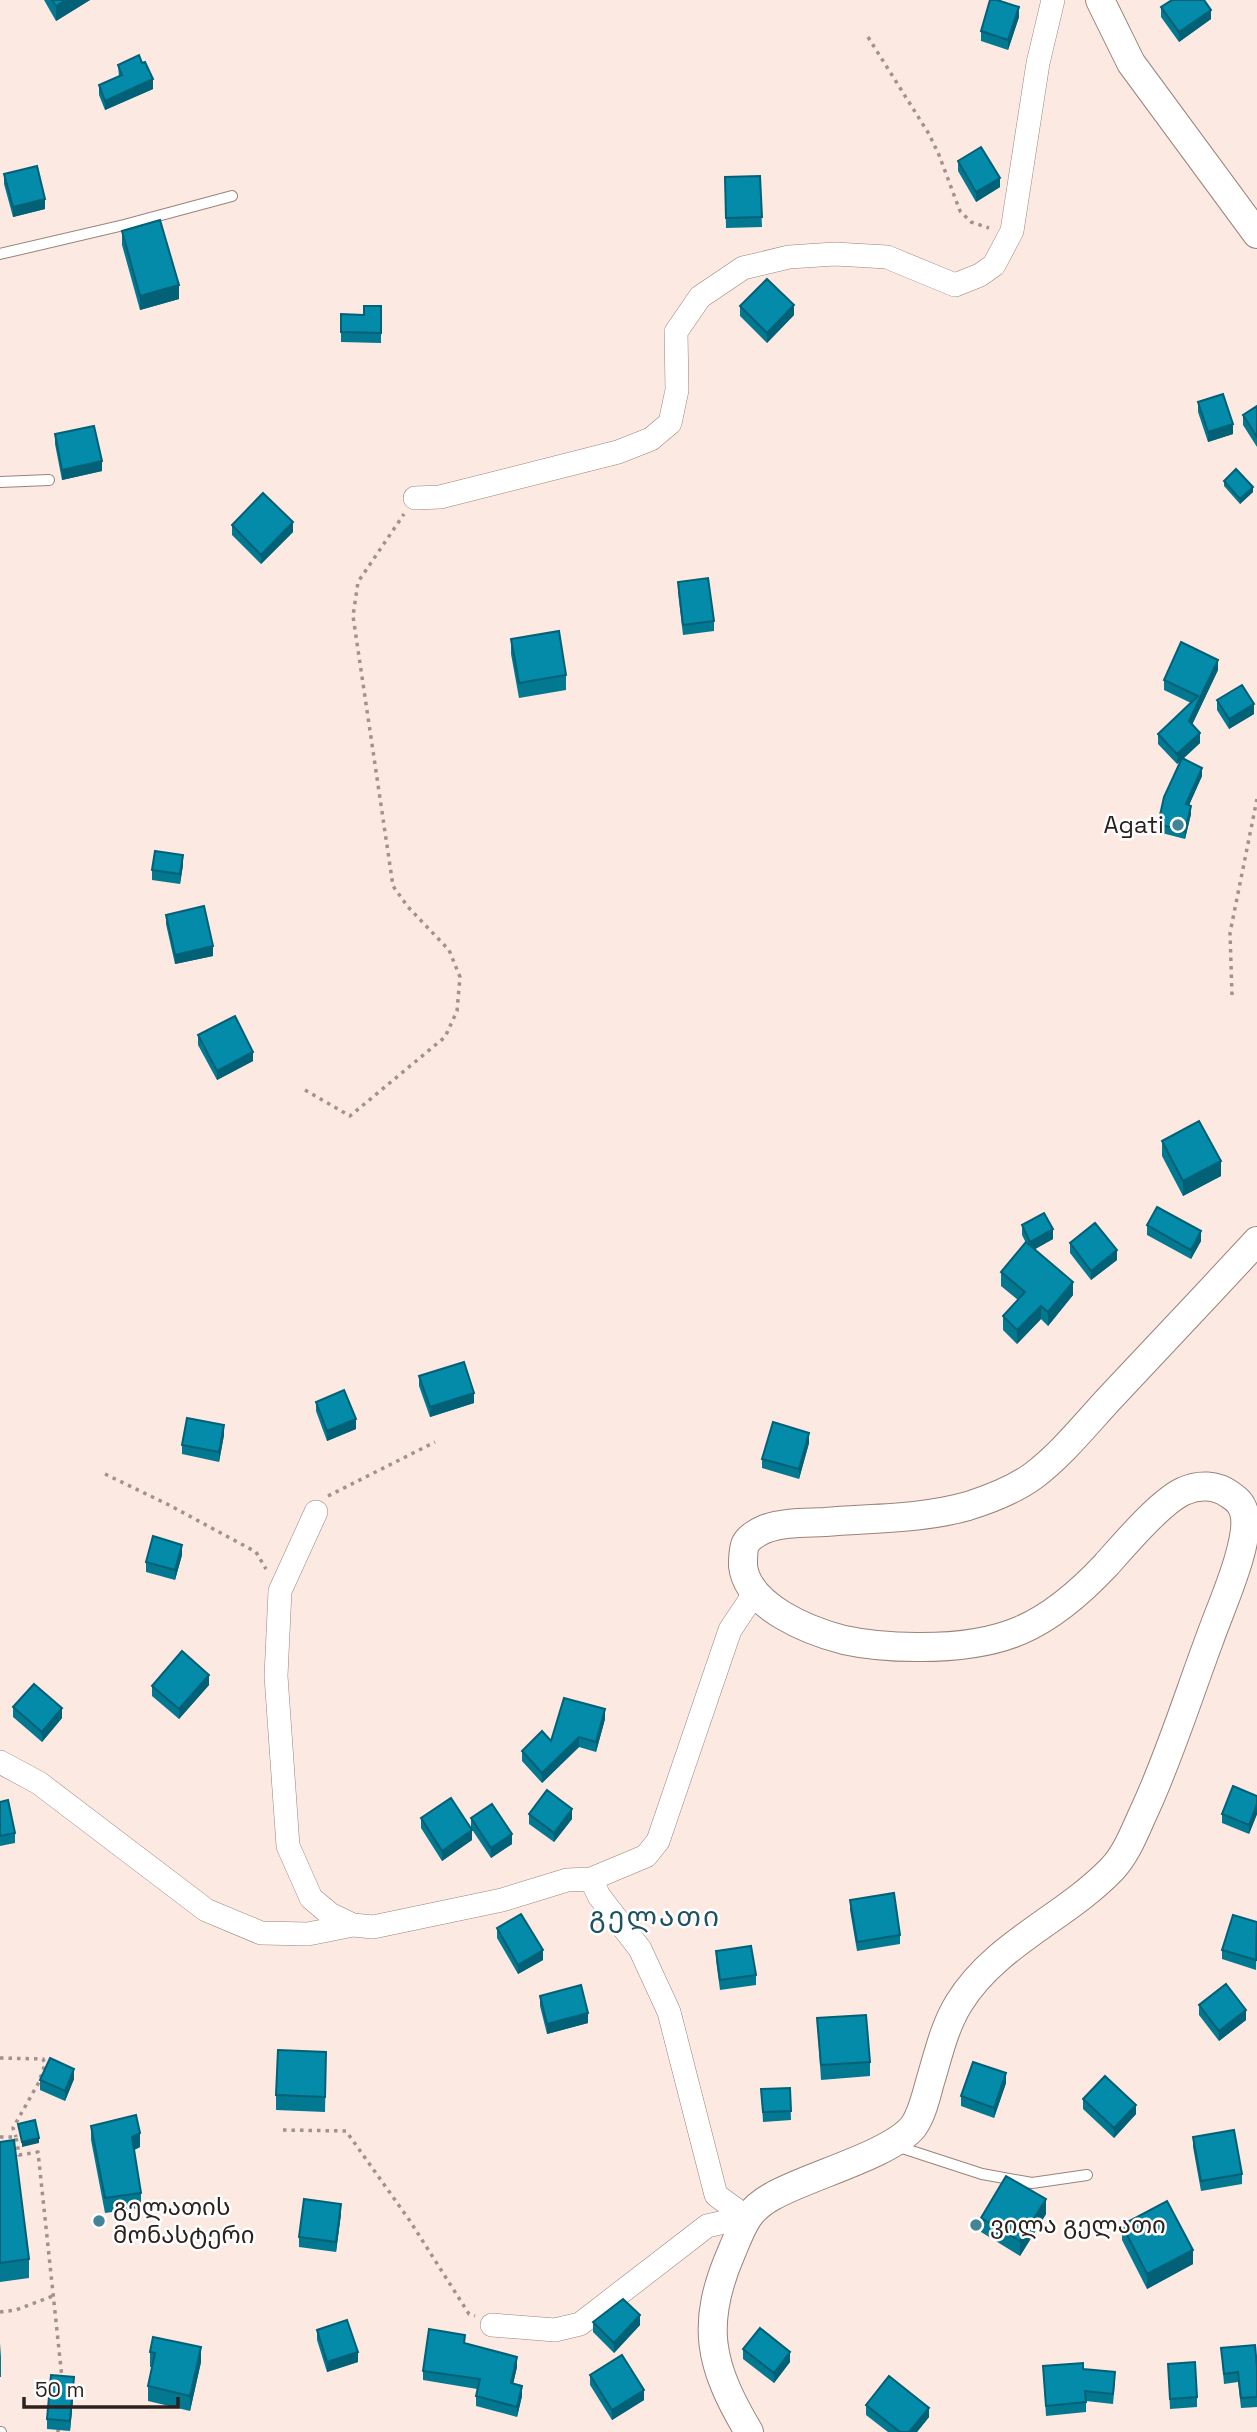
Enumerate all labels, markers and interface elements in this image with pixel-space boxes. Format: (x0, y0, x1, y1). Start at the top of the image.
place label: Agati (1104, 809, 1164, 840)
marker: Agati (1170, 817, 1186, 833)
district label: გელათი (589, 1898, 721, 1934)
place label: გელათის მონასტერი (113, 2191, 255, 2250)
place label: ვილა გელათი (990, 2209, 1166, 2240)
marker: გელათის მონასტერი (91, 2213, 107, 2229)
marker: ვილა გელათი (968, 2217, 984, 2233)
scale bar (24, 2366, 178, 2410)
text: 50 m (35, 2376, 85, 2403)

